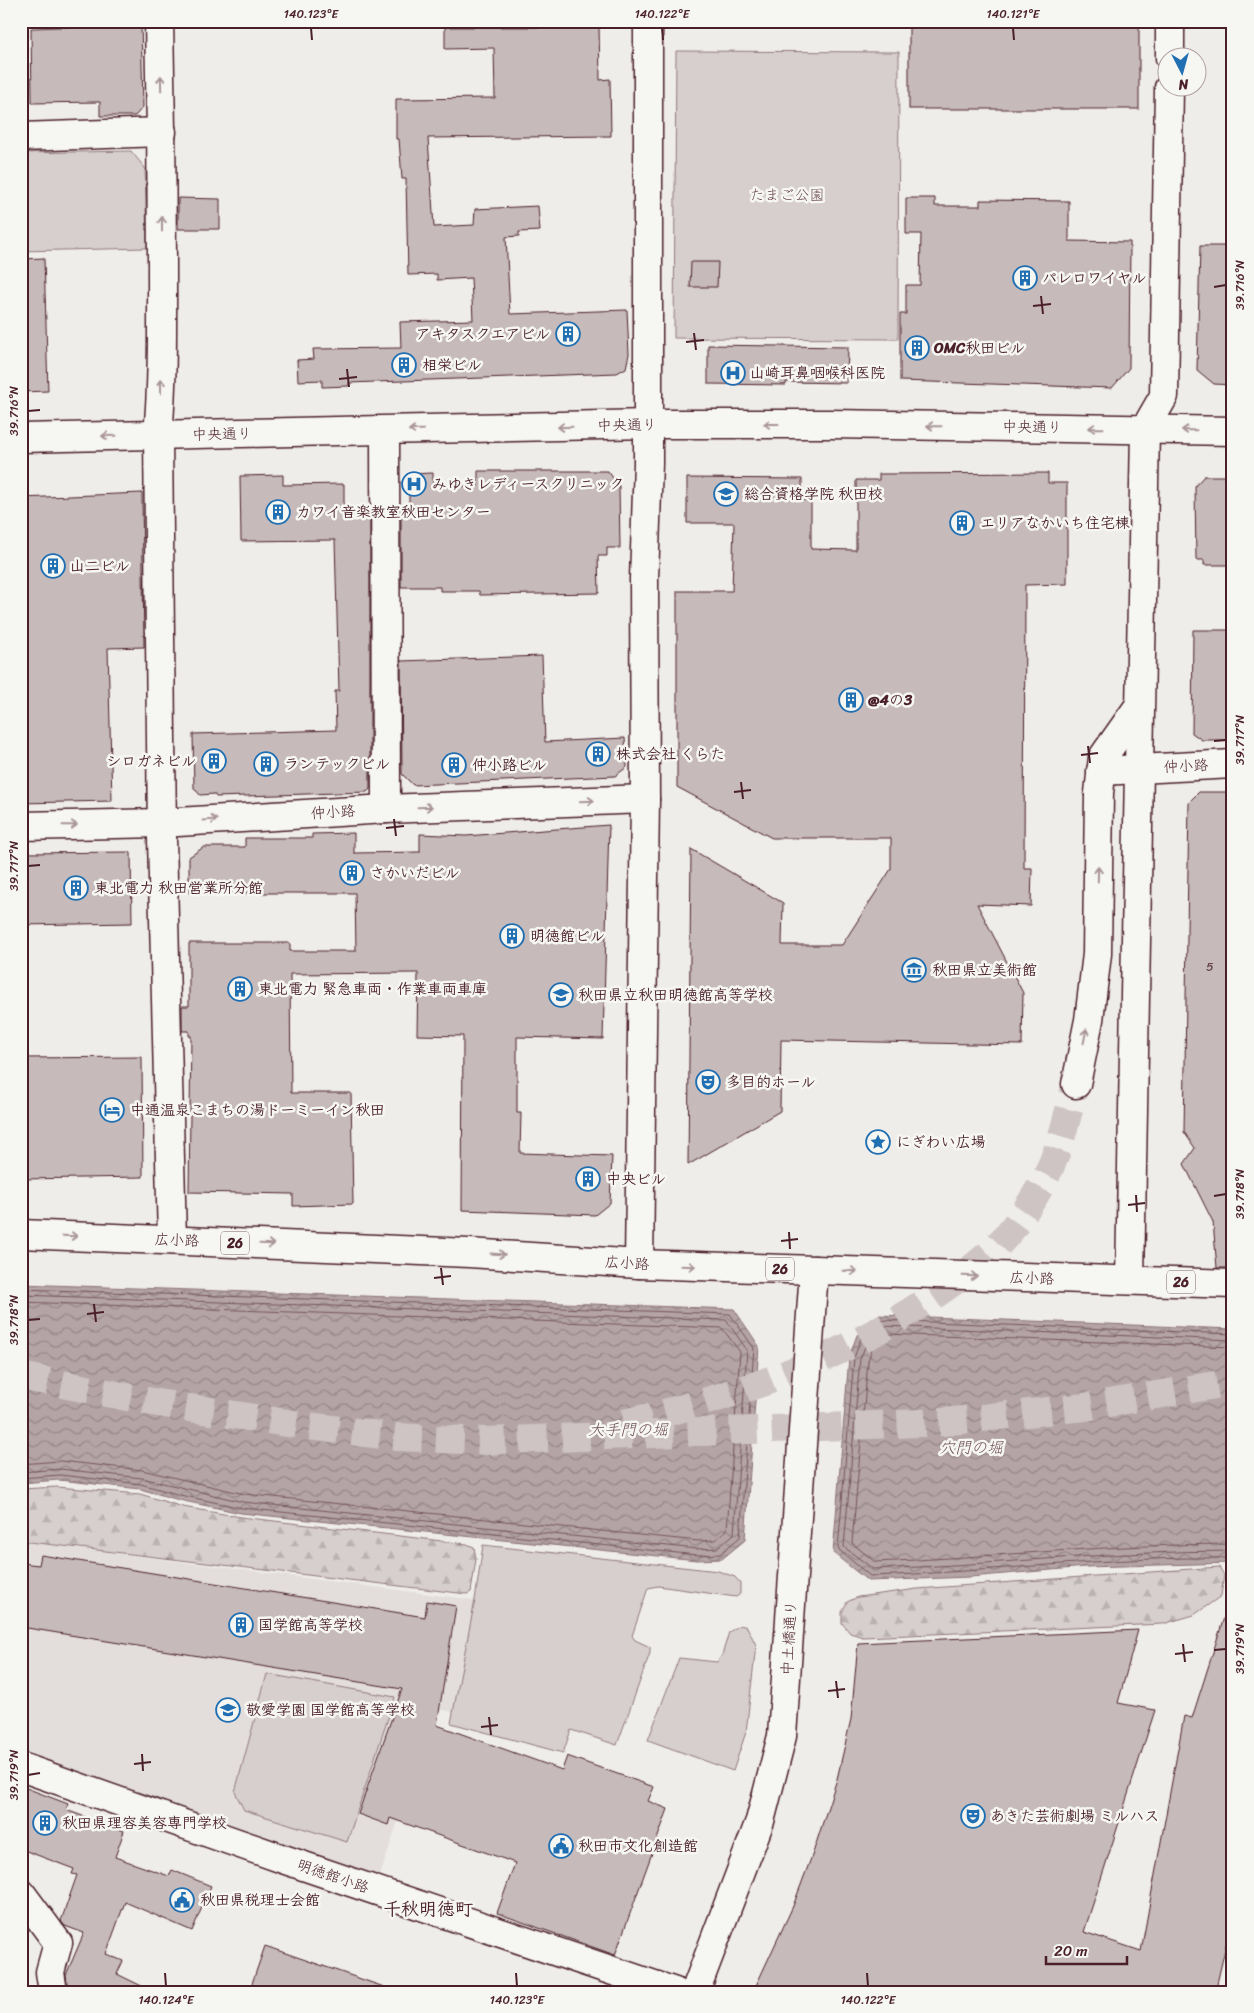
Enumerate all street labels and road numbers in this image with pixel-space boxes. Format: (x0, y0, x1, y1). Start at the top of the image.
street label: 中央通り (597, 411, 657, 439)
street label: 中央通り (1002, 413, 1062, 441)
street label: 中央通り (192, 420, 252, 448)
street label: 仲小路 (1163, 752, 1209, 780)
street label: 仲小路 (310, 797, 356, 827)
street label: 広小路 (154, 1226, 200, 1254)
road number: 26 (221, 1232, 249, 1254)
street label: 広小路 (604, 1249, 650, 1277)
road number: 26 (766, 1258, 794, 1280)
street label: 広小路 (1009, 1264, 1055, 1292)
road number: 26 (1167, 1270, 1195, 1294)
street label: 中土橋通り (774, 1600, 804, 1676)
street label: 明徳館小路 (293, 1851, 373, 1901)

